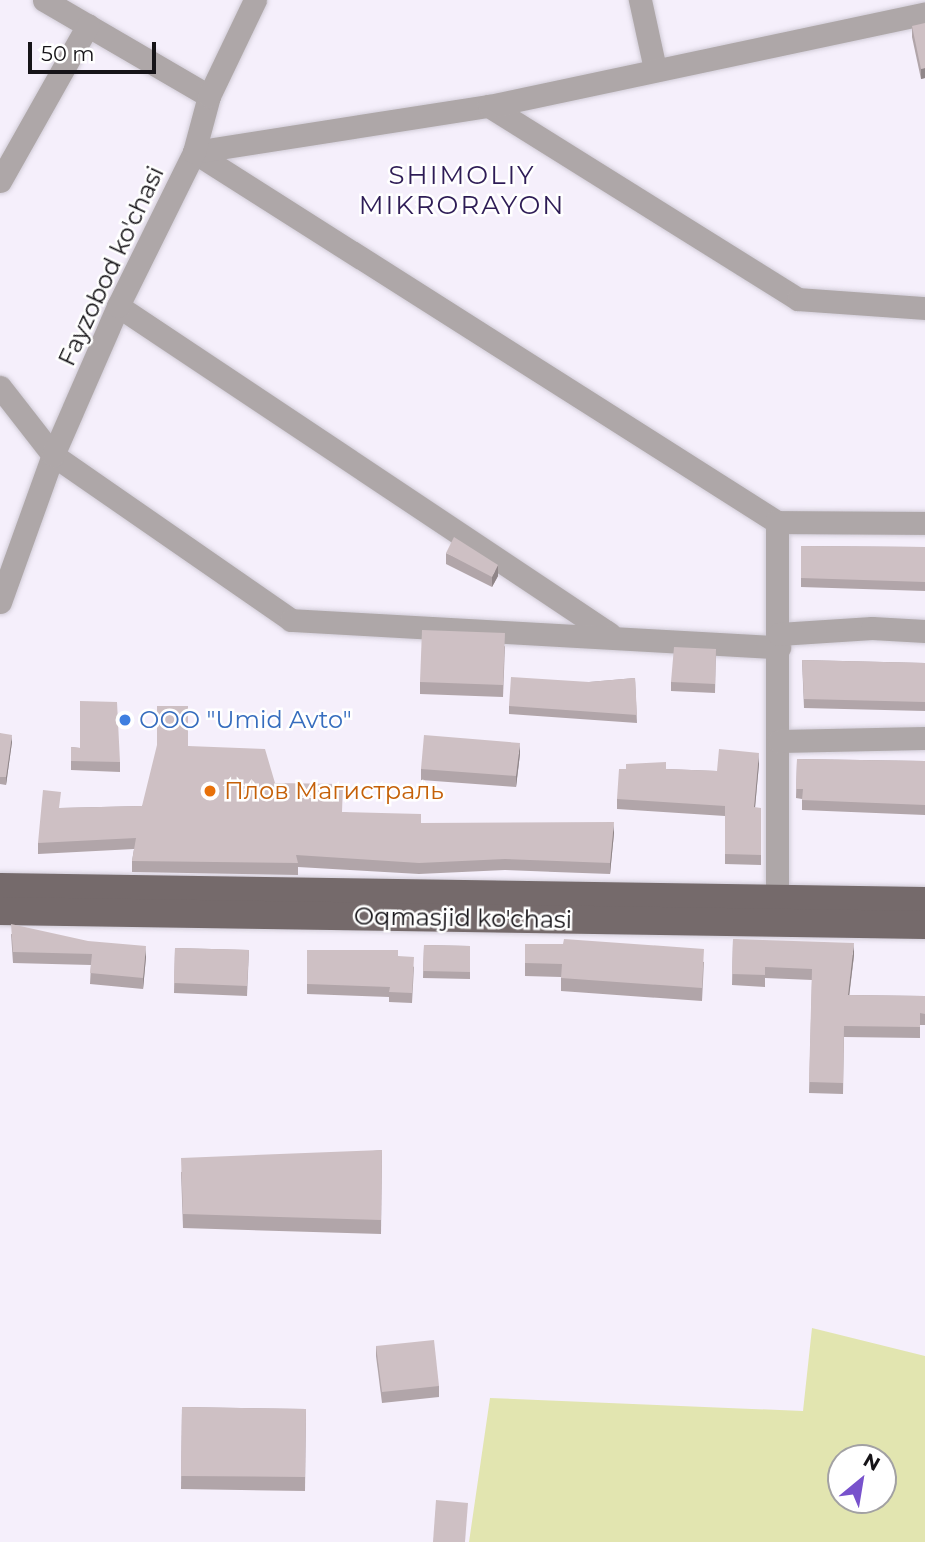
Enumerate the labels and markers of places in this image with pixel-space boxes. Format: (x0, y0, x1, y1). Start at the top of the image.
place label: ООО "Umid Avto" (139, 706, 352, 734)
marker: ООО "Umid Avto" (117, 712, 133, 728)
place label: Плов Магистраль (224, 777, 444, 805)
marker: Плов Магистраль (202, 783, 218, 799)

